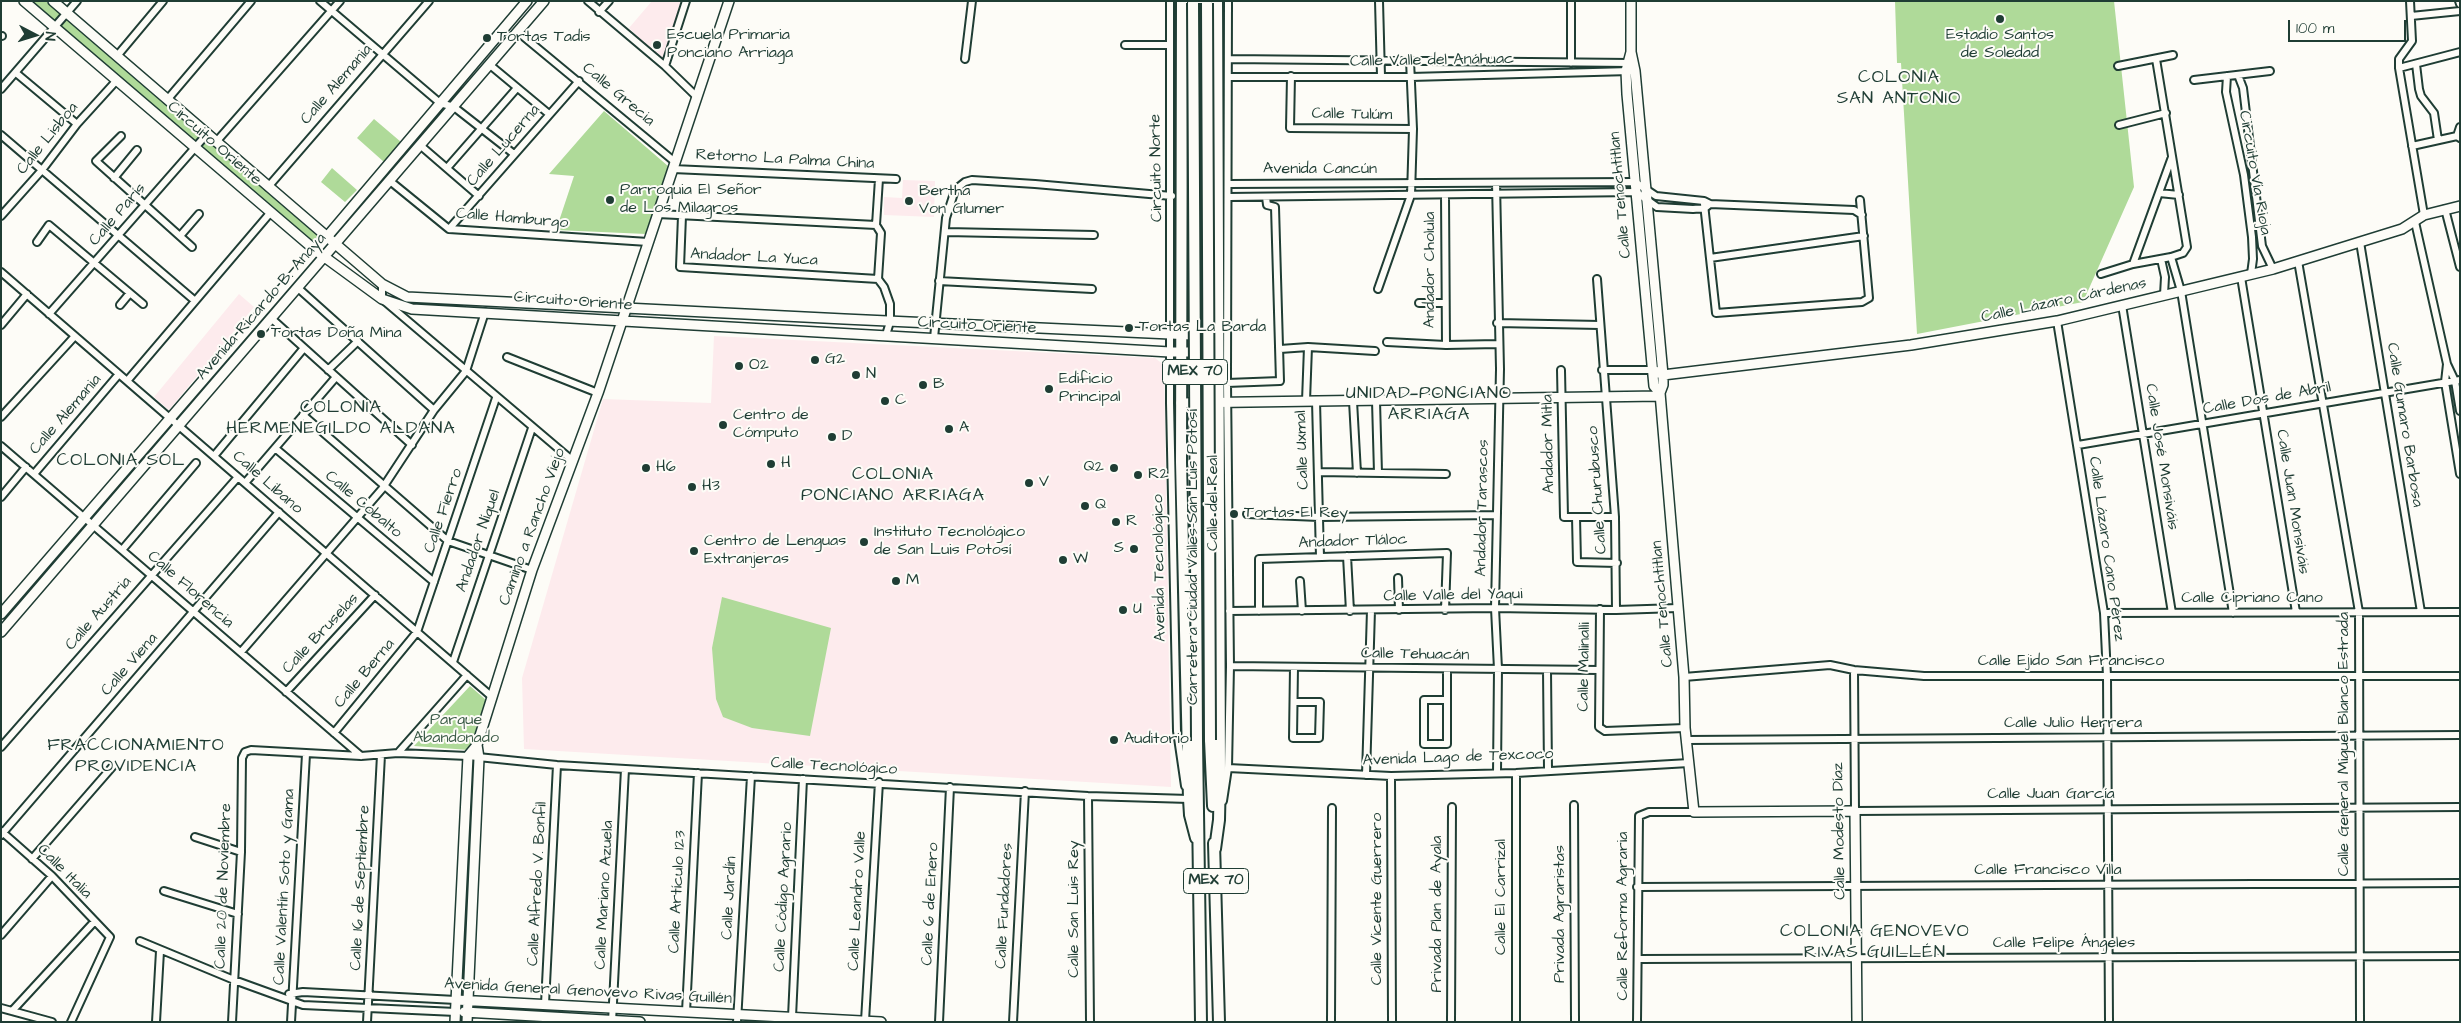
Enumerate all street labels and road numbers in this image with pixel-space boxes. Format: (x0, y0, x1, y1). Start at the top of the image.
street label: Calle Alemania (297, 41, 377, 129)
street label: Calle Valle del Anáhuac (1350, 50, 1514, 72)
street label: Calle Grecia (578, 59, 658, 131)
street label: Circuito Oriente (163, 98, 265, 190)
street label: Calle Lisboa (13, 99, 83, 179)
street label: Calle Lucerna (463, 101, 545, 191)
street label: Calle Tulúm (1311, 105, 1393, 125)
street label: Circuito Vía Rioja (2234, 109, 2274, 237)
street label: Circuito Norte (1146, 114, 1168, 222)
street label: Calle Tenochtitlan (1606, 131, 1636, 259)
street label: Retorno La Palma China (695, 146, 875, 174)
street label: Avenida Cancún (1263, 160, 1377, 180)
street label: Calle París (85, 180, 151, 250)
street label: Calle Hamburgo (455, 205, 569, 233)
street label: Andador Cholula (1421, 212, 1441, 328)
street label: Avenida Ricardo B. Anaya (193, 230, 331, 384)
street label: Andador La Yuca (690, 245, 818, 271)
street label: Calle Lázaro Cárdenas (1980, 274, 2148, 328)
street label: Circuito Oriente (513, 288, 633, 316)
street label: Circuito Oriente (917, 313, 1037, 339)
street label: Calle Gumaro Barbosa (2382, 341, 2426, 509)
road number: MEX 70 (1162, 360, 1228, 384)
street label: Calle Alemania (26, 371, 106, 459)
street label: Calle Dos de Abril (2201, 378, 2333, 420)
street label: Calle José Monsiváis (2140, 383, 2182, 531)
street label: Andador Mitla (1539, 394, 1559, 494)
street label: Carretera Ciudad Valles-San Luis Potosí (1184, 409, 1204, 705)
street label: Calle Uxmal (1292, 410, 1314, 490)
street label: Calle Churubusco (1584, 425, 1612, 555)
street label: Calle Juan Monsiváis (2271, 428, 2313, 576)
street label: Andador Tarascos (1472, 439, 1494, 577)
street label: Camino a Rancho Viejo (496, 446, 570, 608)
street label: Calle Libano (228, 447, 306, 519)
street label: Calle del Real (1204, 455, 1224, 551)
street label: Calle Lázaro Cano Pérez (2084, 455, 2128, 643)
street label: Calle Fierro (421, 466, 467, 556)
street label: Calle Cobalto (320, 467, 406, 543)
street label: Andador Níquel (453, 487, 505, 595)
street label: Avenida Tecnológico (1149, 494, 1171, 642)
street label: Andador Tláloc (1298, 530, 1408, 554)
street label: Calle Tenochtitlan (1648, 540, 1678, 668)
street label: Calle Florencia (143, 547, 237, 633)
street label: Calle Austria (62, 573, 136, 655)
street label: Calle Valle del Yaqui (1383, 585, 1523, 607)
street label: Calle Cipriano Cano (2181, 589, 2323, 609)
street label: Calle Bruselas (279, 590, 363, 678)
street label: Calle General Miguel Blanco Estrada (2335, 612, 2355, 876)
street label: Calle Malinalli (1575, 622, 1595, 712)
street label: Calle Viena (98, 630, 162, 700)
street label: Calle Berna (330, 635, 400, 713)
street label: Calle Tehuacán (1361, 644, 1469, 666)
street label: Calle Ejido San Francisco (1978, 652, 2164, 672)
street label: Calle Julio Herrera (2004, 714, 2142, 734)
street label: Avenida Lago de Texcoco (1362, 745, 1554, 771)
street label: Calle Tecnológico (770, 754, 898, 780)
street label: Calle Modesto Díaz (1829, 762, 1851, 900)
street label: Calle Juan García (1987, 785, 2115, 805)
street label: Calle Valentín Soto y Gama (270, 788, 300, 986)
street label: Calle Alfredo V. Bonfil (524, 801, 552, 967)
street label: Calle 20 de Noviembre (212, 803, 236, 969)
street label: Calle 16 de Septiembre (347, 805, 375, 971)
street label: Calle Vicente Guerrero (1368, 813, 1388, 985)
street label: Calle Mariano Azuela (592, 820, 618, 970)
street label: Calle Código Agrario (770, 822, 798, 972)
street label: Calle Artículo 123 (665, 830, 691, 954)
street label: Calle Leandro Valle (845, 831, 871, 971)
street label: Calle Reforma Agraria (1614, 832, 1634, 1000)
street label: Privada Plan de Ayala (1428, 836, 1448, 992)
street label: Calle El Carrizal (1492, 839, 1512, 955)
street label: Calle San Luis Rey (1065, 840, 1085, 978)
street label: Calle Italia (33, 841, 95, 903)
street label: Calle 6 de Enero (918, 842, 944, 966)
street label: Calle Fundadores (992, 843, 1018, 969)
street label: Privada Agraristas (1551, 845, 1571, 983)
street label: Calle Jardín (718, 856, 742, 940)
street label: Calle Francisco Villa (1974, 861, 2122, 881)
road number: MEX 70 (1184, 868, 1248, 894)
street label: Calle Felipe Ángeles (1993, 934, 2135, 954)
street label: Avenida General Genovevo Rivas Guillén (444, 975, 732, 1009)

